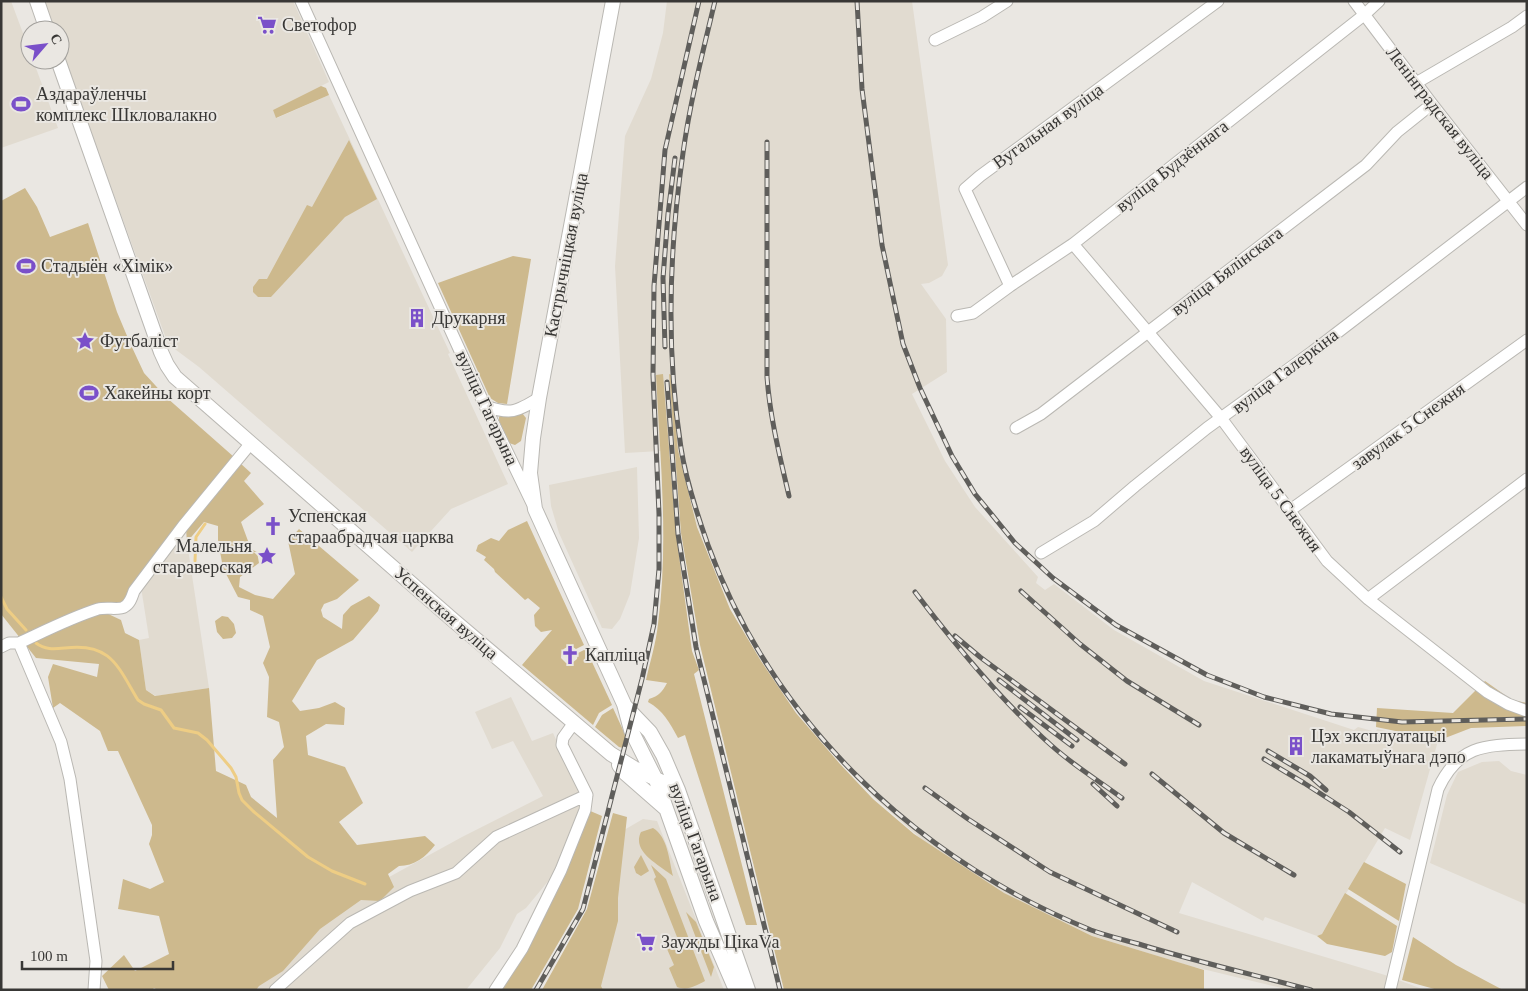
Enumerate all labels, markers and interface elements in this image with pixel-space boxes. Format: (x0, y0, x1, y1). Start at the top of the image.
supermarket icon: Светофор (256, 14, 278, 36)
place label: Светофор (282, 15, 357, 35)
north arrow (20, 20, 70, 70)
text: С (47, 31, 65, 47)
street label: Ленінградская вуліца (1382, 43, 1498, 183)
street label: Вугальная вуліца (989, 79, 1107, 173)
place label: Аздараўленчы комплекс Шкловалакно (36, 84, 217, 125)
sports icon: Аздараўленчы комплекс Шкловалакно (10, 93, 32, 115)
street label: вуліца Будзённага (1112, 116, 1232, 216)
street label: Кастрычніцкая вуліца (540, 171, 592, 339)
street label: вуліца Бялінскага (1167, 223, 1287, 319)
sports icon: Стадыён «Хімік» (15, 255, 37, 277)
place label: Стадыён «Хімік» (41, 256, 173, 276)
building icon: Друкарня (406, 307, 428, 329)
place label: Друкарня (432, 308, 505, 328)
street label: вуліца Галеркіна (1228, 325, 1342, 417)
place icon: Футбаліст (74, 330, 96, 352)
place label: Футбаліст (100, 331, 178, 351)
street label: вуліца Гагарына (452, 347, 522, 469)
street label: завулак 5 Снежня (1348, 378, 1468, 474)
sports icon: Хакейны корт (78, 382, 100, 404)
place label: Хакейны корт (104, 383, 211, 403)
street label: вуліца 5 Снежня (1236, 442, 1326, 556)
place label: Успенская стараабрадчая царква (288, 506, 454, 547)
church icon: Успенская стараабрадчая царква (262, 515, 284, 537)
place label: Малельня стараверская (153, 536, 252, 577)
place icon: Малельня стараверская (256, 545, 278, 567)
street label: Успенская вуліца (390, 563, 502, 663)
church icon: Капліца (559, 644, 581, 666)
place label: Капліца (585, 645, 646, 665)
place label: Цэх эксплуатацыі лакаматыўнага дэпо (1311, 726, 1466, 767)
building icon: Цэх эксплуатацыі лакаматыўнага дэпо (1285, 735, 1307, 757)
street label: вуліца Гагарына (665, 780, 727, 904)
supermarket icon: Заужды ЦікаVа (635, 931, 657, 953)
place label: Заужды ЦікаVа (661, 932, 780, 952)
scale bar (22, 938, 174, 970)
text: 100 m (30, 948, 68, 964)

